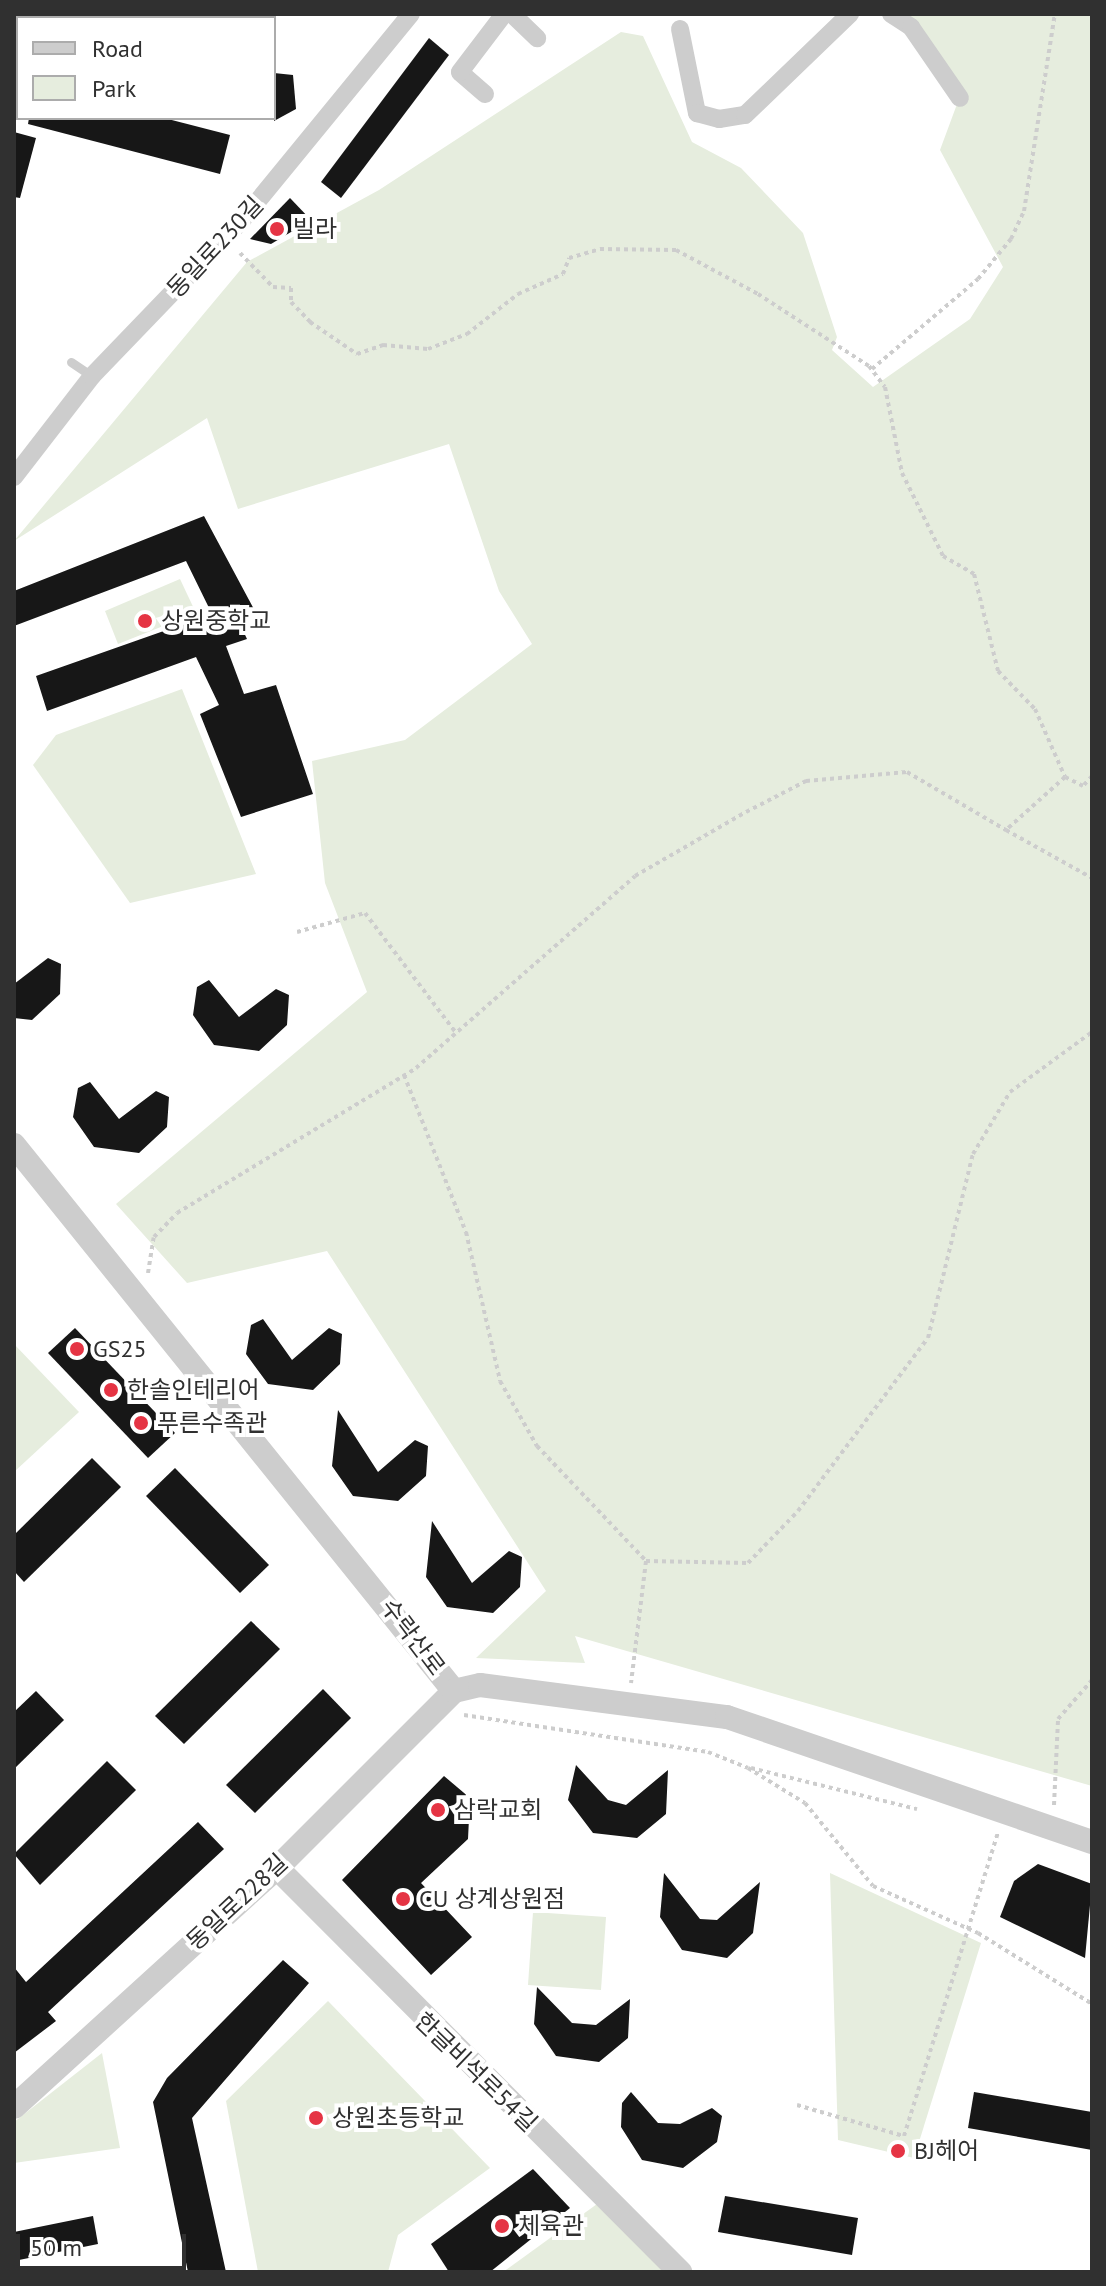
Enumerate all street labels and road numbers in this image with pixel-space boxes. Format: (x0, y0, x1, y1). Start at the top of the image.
street label: 동일로230길 (161, 191, 269, 303)
street label: 수락산로 (375, 1593, 451, 1681)
street label: 동일로228길 (181, 1848, 293, 1956)
street label: 한글비석로54길 (409, 2007, 543, 2137)

